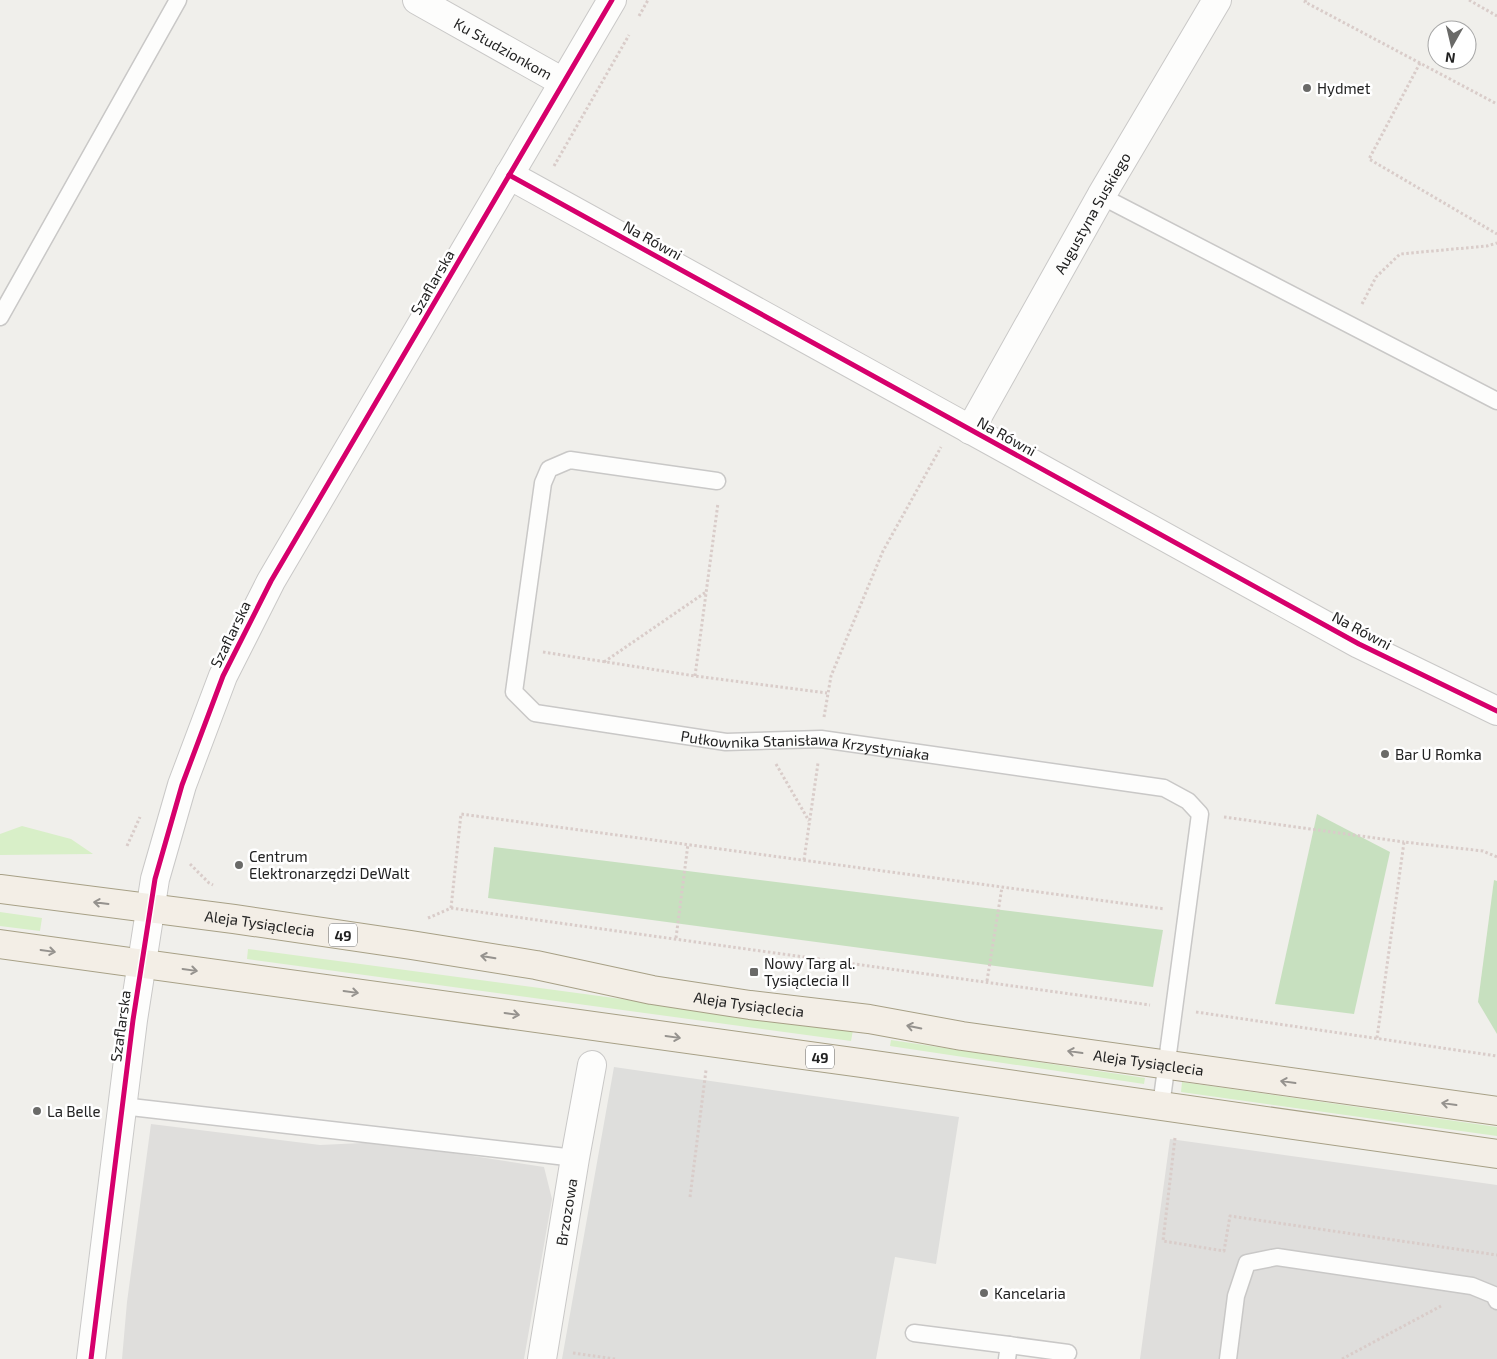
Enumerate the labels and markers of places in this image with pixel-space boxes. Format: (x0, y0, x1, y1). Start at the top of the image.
place label: Hydmet (1317, 79, 1371, 97)
marker: Hydmet (1301, 82, 1313, 94)
place label: Bar U Romka (1395, 745, 1482, 763)
marker: Bar U Romka (1379, 748, 1391, 760)
place label: Centrum Elektronarzędzi DeWalt (249, 847, 410, 882)
marker: Centrum Elektronarzędzi DeWalt (233, 859, 245, 871)
place label: Nowy Targ al. Tysiąclecia II (764, 954, 855, 989)
marker: Nowy Targ al. Tysiąclecia II (748, 966, 760, 978)
place label: La Belle (47, 1102, 101, 1120)
marker: La Belle (31, 1105, 43, 1117)
place label: Kancelaria (994, 1284, 1066, 1302)
marker: Kancelaria (978, 1287, 990, 1299)

